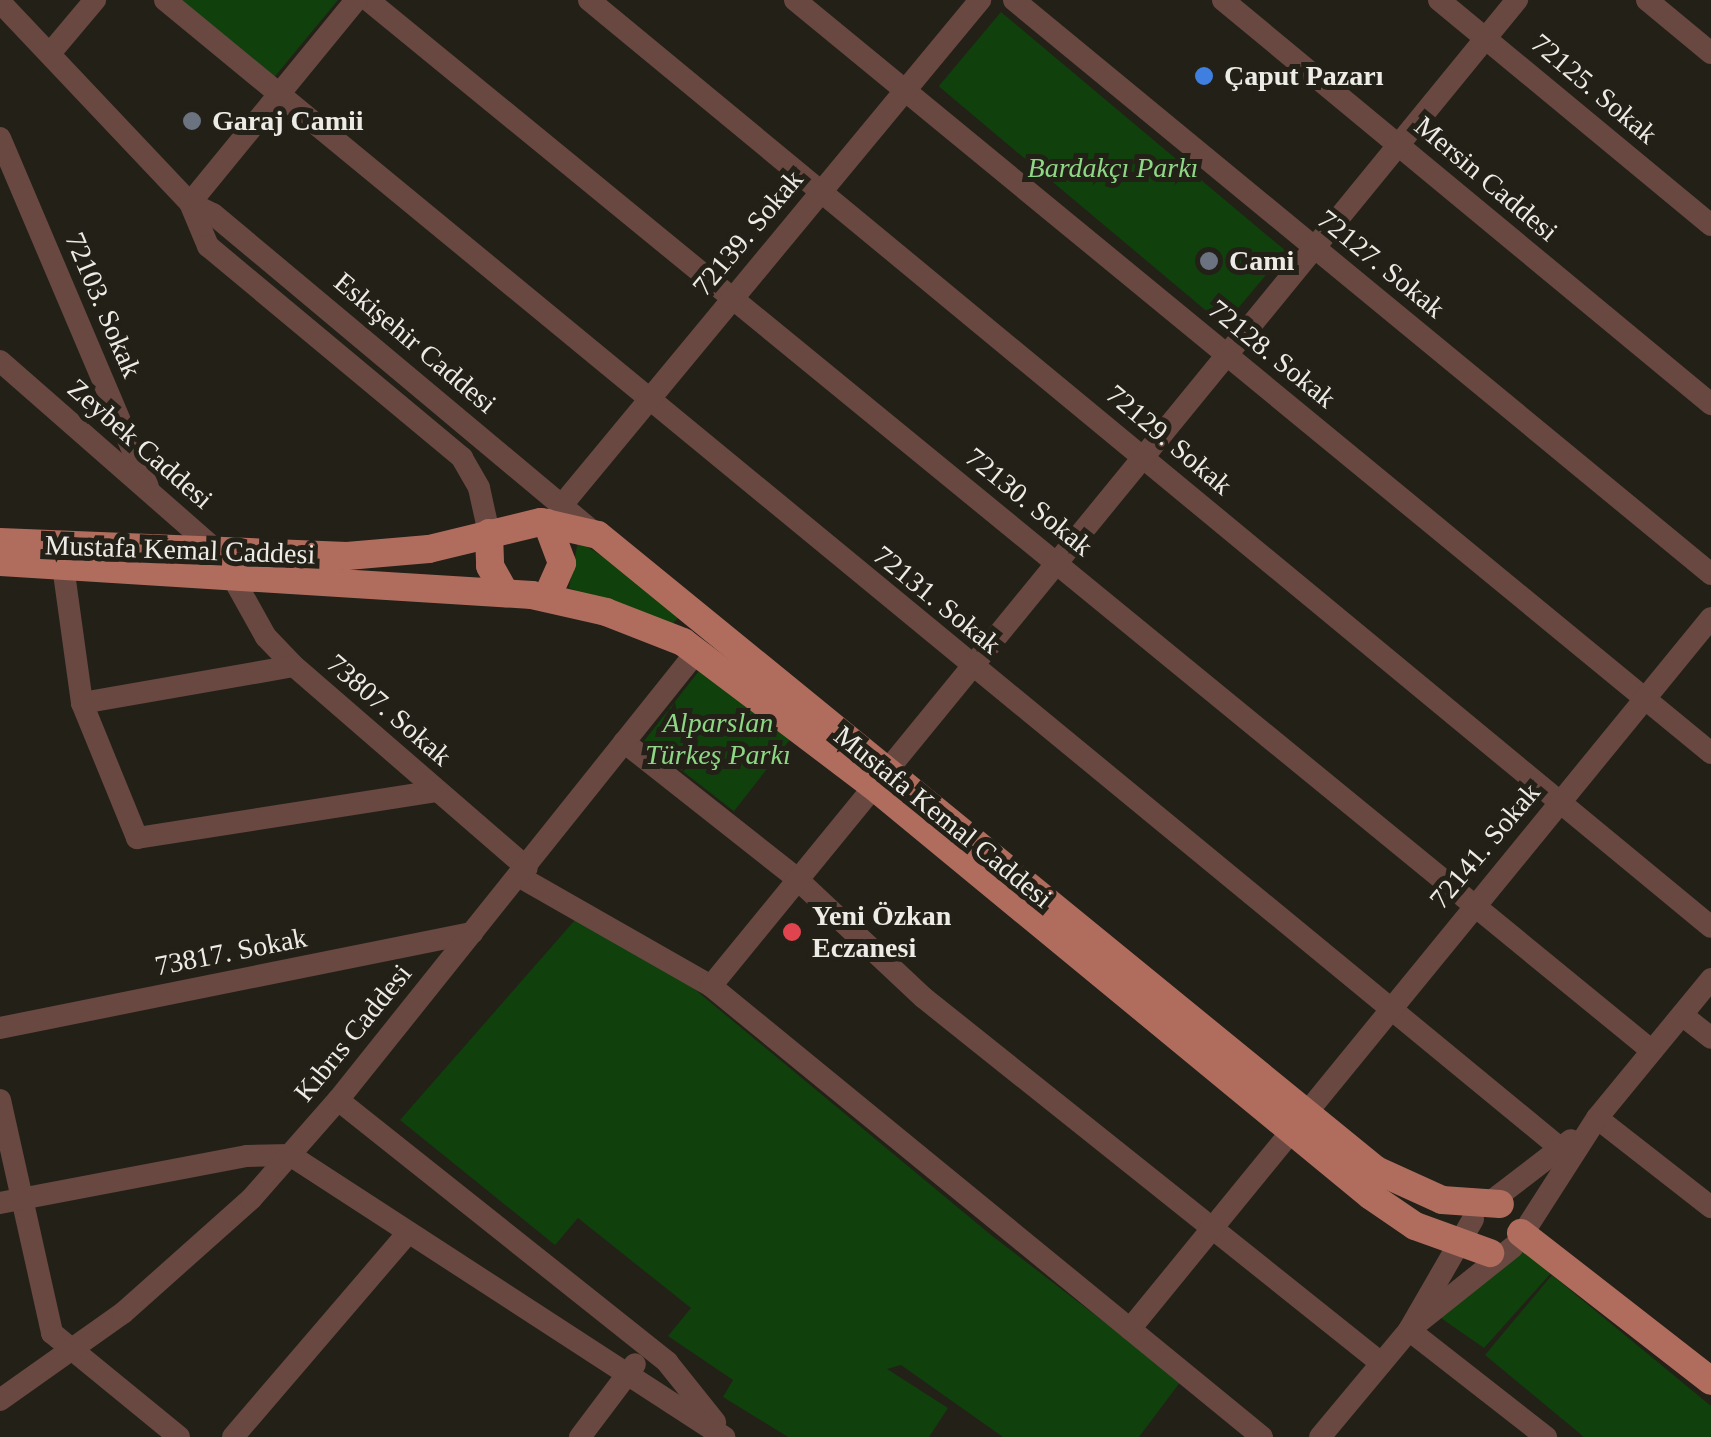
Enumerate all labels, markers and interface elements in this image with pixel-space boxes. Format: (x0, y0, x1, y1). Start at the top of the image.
street label: 72125. Sokak (1524, 27, 1664, 151)
place label: Çaput Pazarı (1224, 59, 1383, 93)
marker: Çaput Pazarı (1193, 65, 1215, 87)
place label: Garaj Camii (212, 104, 364, 138)
street label: Mersin Caddesi (1408, 109, 1564, 249)
marker: Garaj Camii (181, 110, 203, 132)
park label: Bardakçı Parkı (1028, 151, 1198, 185)
street label: 72139. Sokak (686, 163, 810, 303)
street label: 72127. Sokak (1311, 202, 1451, 326)
street label: 72103. Sokak (57, 228, 149, 382)
place label: Cami (1229, 244, 1294, 278)
marker: Cami (1198, 250, 1220, 272)
street label: Eskişehir Caddesi (327, 265, 503, 421)
street label: 72128. Sokak (1202, 292, 1342, 416)
street label: Zeybek Caddesi (61, 372, 219, 516)
street label: 72129. Sokak (1099, 378, 1239, 502)
street label: 72130. Sokak (959, 440, 1099, 564)
street label: Mustafa Kemal Caddesi (44, 528, 316, 572)
street label: 72131. Sokak (867, 538, 1007, 662)
street label: 73807. Sokak (320, 647, 458, 773)
park label: Alparslan Türkeş Parkı (645, 706, 791, 772)
street label: Mustafa Kemal Caddesi (827, 719, 1059, 915)
street label: 72141. Sokak (1423, 776, 1547, 916)
place label: Yeni Özkan Eczanesi (812, 899, 951, 965)
street label: 73817. Sokak (152, 921, 310, 983)
marker: Yeni Özkan Eczanesi (781, 921, 803, 943)
street label: Kıbrıs Caddesi (287, 957, 419, 1109)

